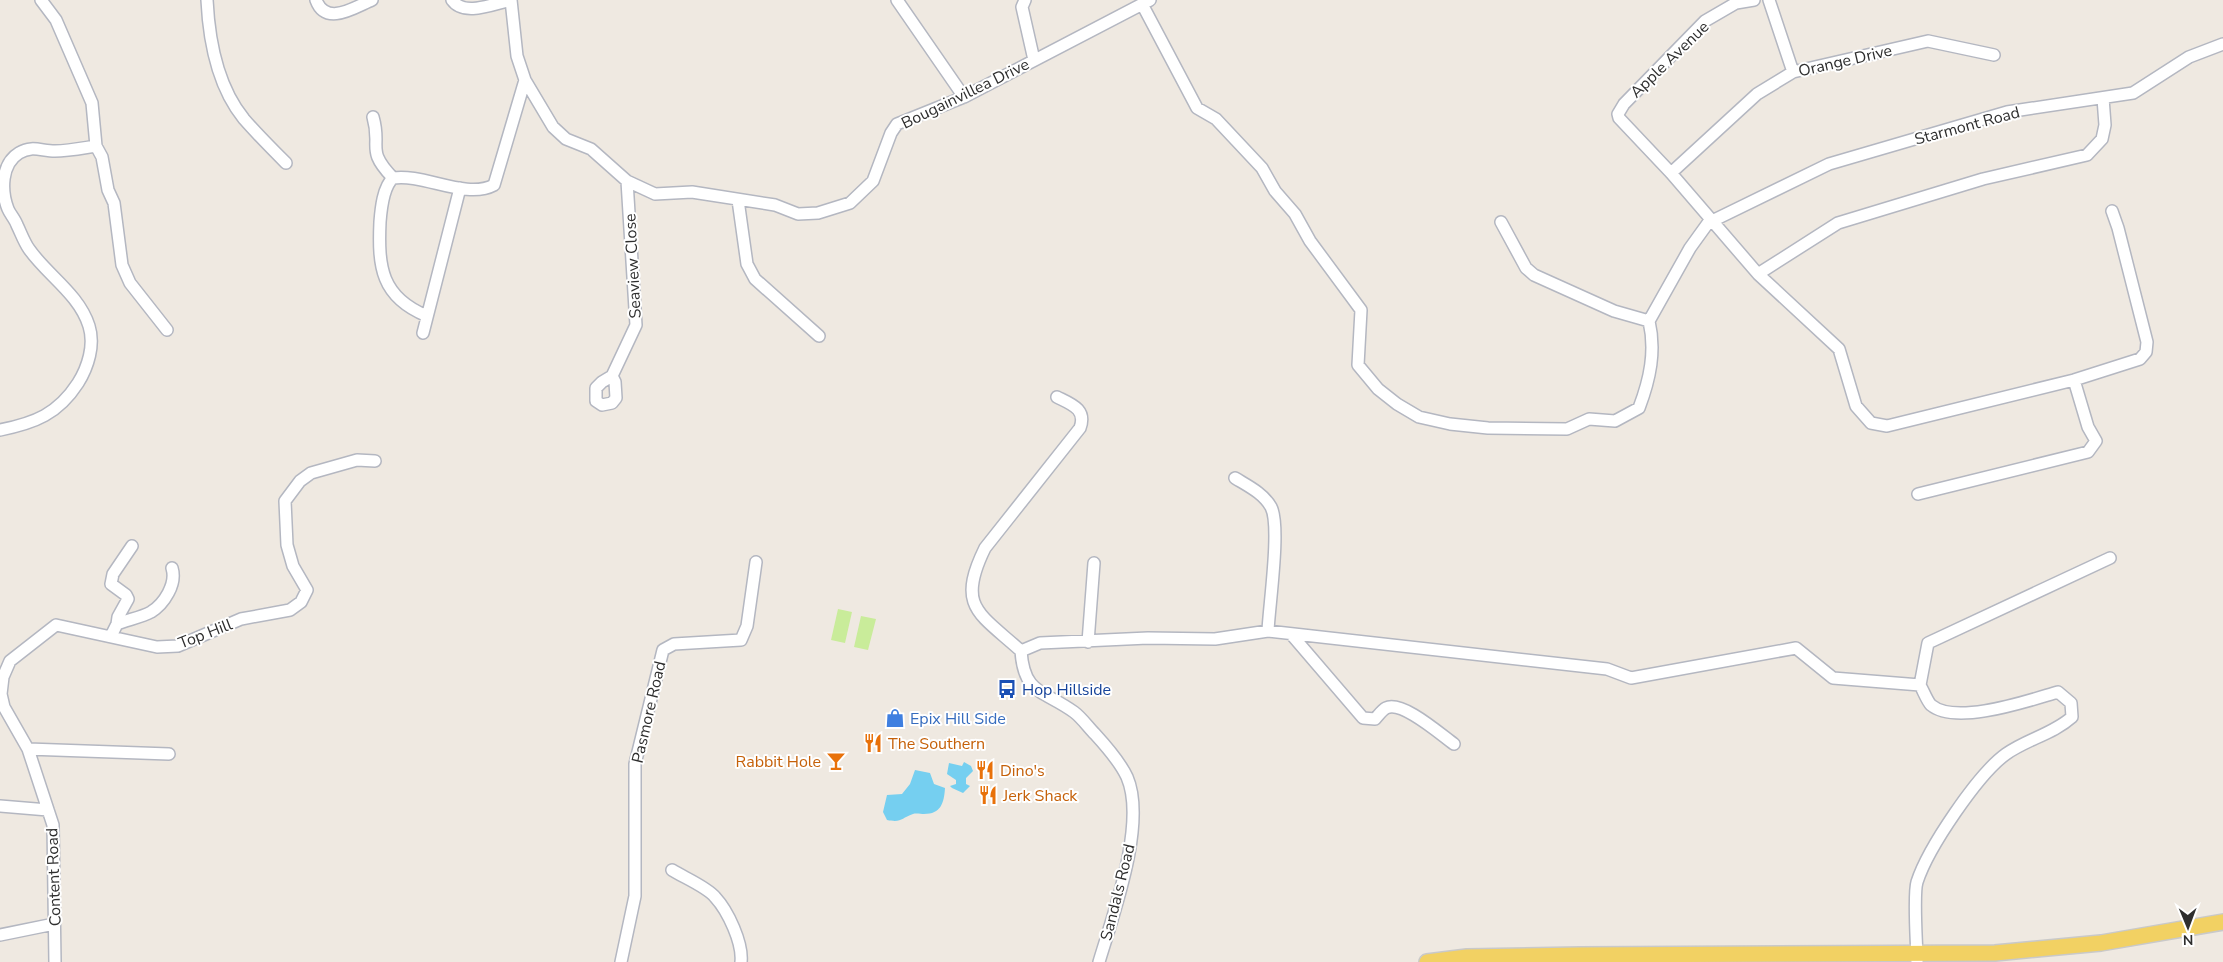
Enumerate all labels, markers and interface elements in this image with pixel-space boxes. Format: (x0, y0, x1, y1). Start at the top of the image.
street label: Apple Avenue (1625, 16, 1714, 103)
street label: Orange Drive (1796, 40, 1894, 82)
street label: Bougainvillea Drive (898, 53, 1033, 134)
street label: Starmont Road (1912, 101, 2022, 151)
street label: Seaview Close (619, 213, 647, 319)
street label: Top Hill (175, 614, 236, 654)
street label: Pasmore Road (627, 659, 671, 765)
bus stop icon: Hop Hillside (996, 678, 1018, 700)
place label: Hop Hillside (1022, 679, 1111, 701)
shop icon: Epix Hill Side (884, 707, 906, 729)
place label: Epix Hill Side (910, 708, 1006, 730)
restaurant icon: The Southern (862, 732, 884, 754)
place label: The Southern (888, 733, 985, 755)
bar icon: Rabbit Hole (825, 750, 847, 772)
place label: Rabbit Hole (736, 751, 821, 773)
restaurant icon: Dino's (974, 759, 996, 781)
place label: Dino's (1000, 760, 1045, 782)
restaurant icon: Jerk Shack (977, 784, 999, 806)
place label: Jerk Shack (1002, 785, 1078, 807)
street label: Content Road (41, 827, 67, 926)
street label: Sandals Road (1095, 842, 1141, 943)
north arrow (2163, 902, 2213, 952)
text: N (2183, 930, 2194, 949)

